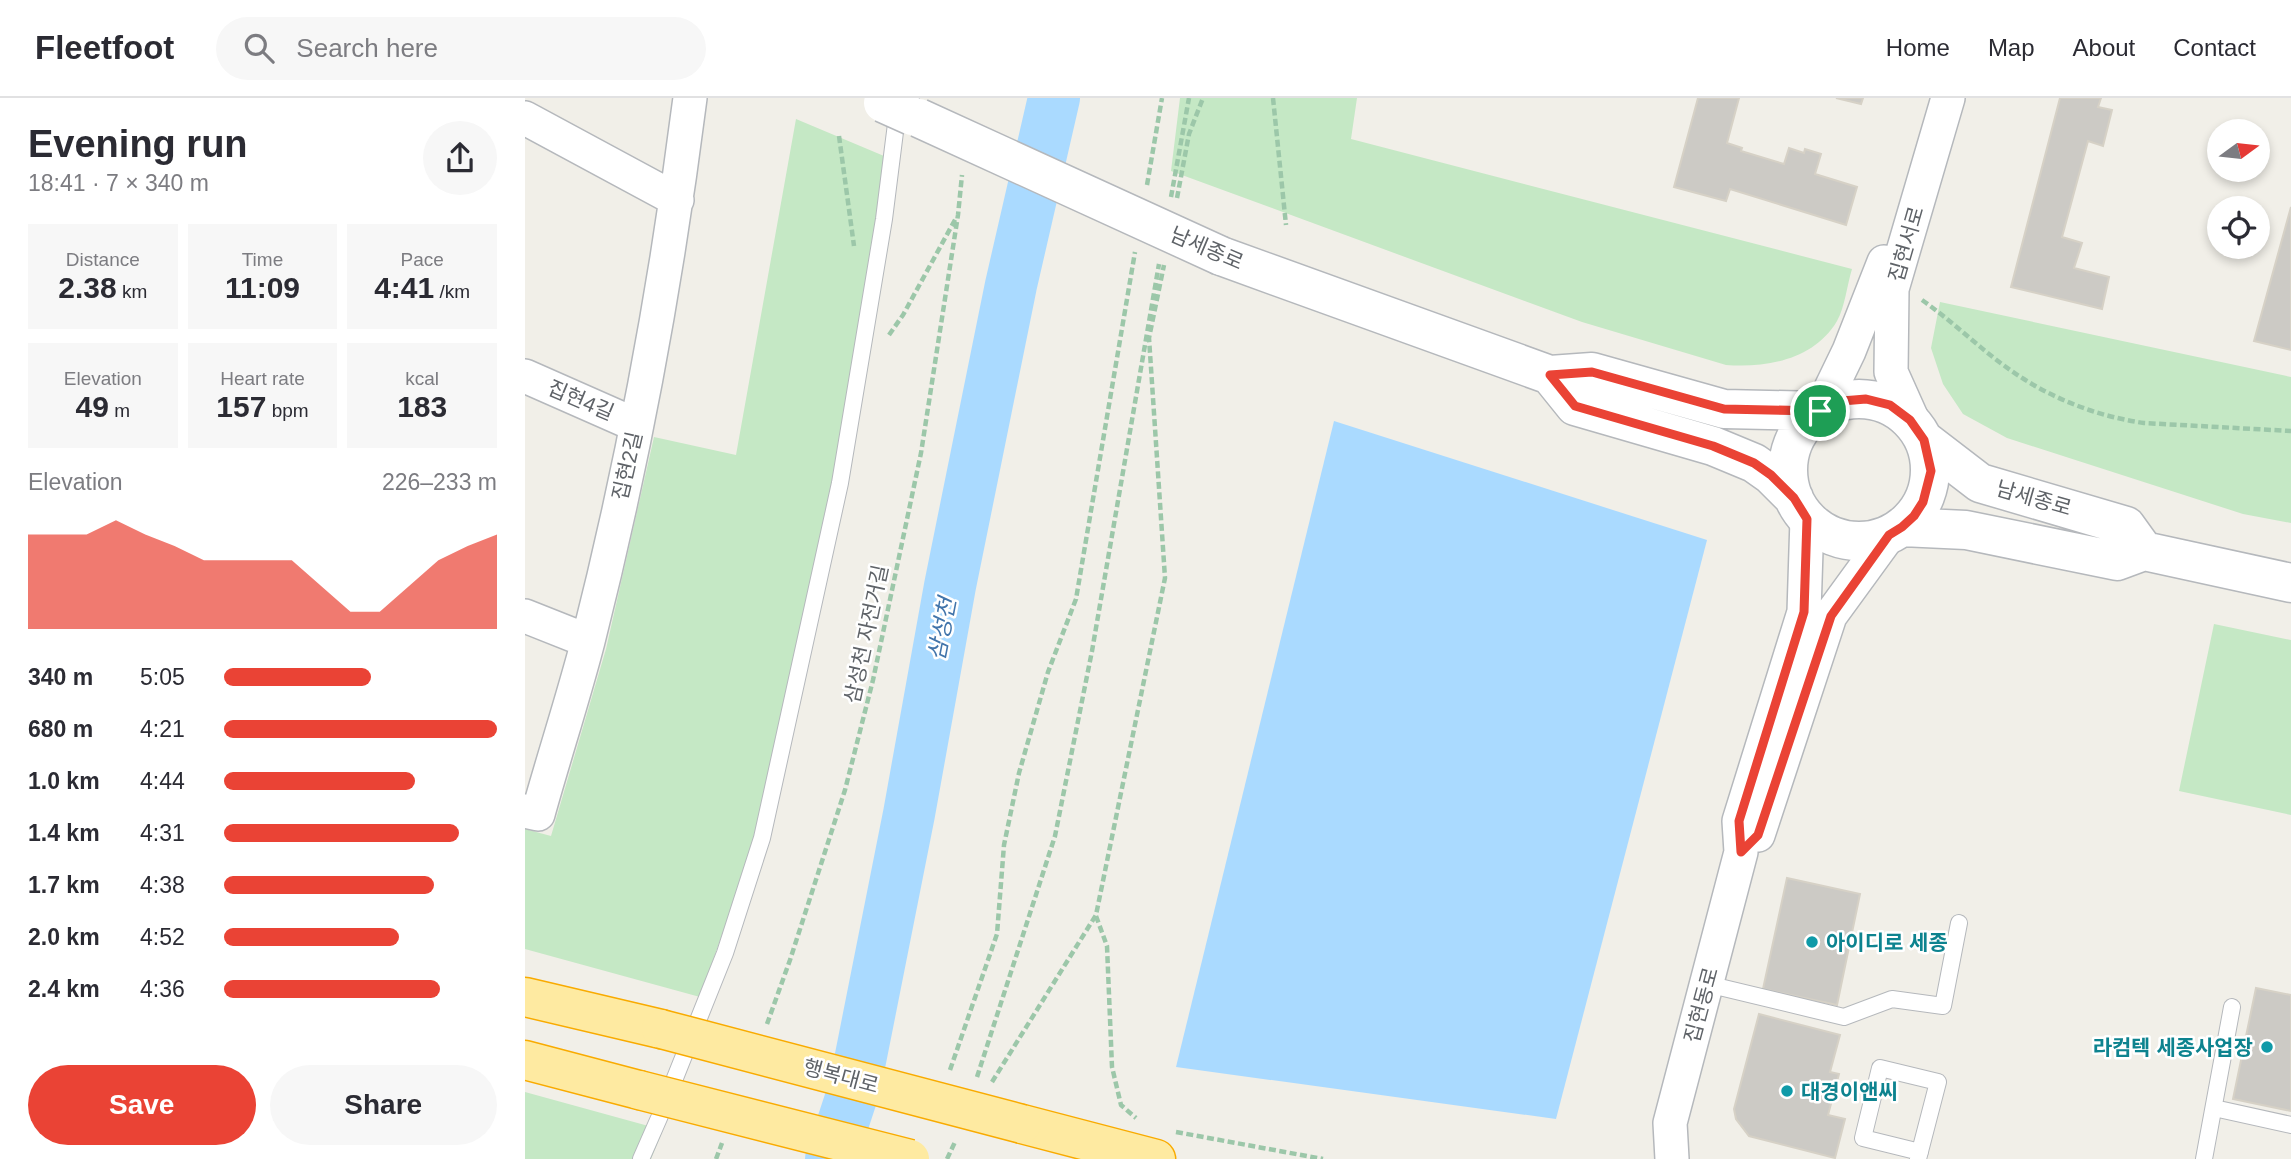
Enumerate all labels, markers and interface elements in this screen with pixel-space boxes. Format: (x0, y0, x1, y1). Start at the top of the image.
search box (216, 17, 706, 80)
text: Fleetfoot (35, 29, 174, 66)
icon: search (240, 29, 278, 67)
text: Search here (296, 33, 438, 63)
text: Home (1886, 34, 1950, 61)
text: Map (1988, 34, 2035, 61)
text: About (2073, 34, 2135, 61)
text: Contact (2173, 34, 2256, 61)
north arrow (2207, 119, 2270, 182)
map controls (2207, 119, 2270, 259)
button: share (423, 121, 497, 195)
text: Evening run (28, 123, 248, 165)
text: 18:41 · 7 × 340 m (28, 170, 209, 196)
button: locate (2207, 196, 2270, 259)
street label: 집현서로 (1884, 204, 1928, 284)
street label: 남세종로 (1167, 222, 1247, 274)
text: Distance (66, 249, 140, 270)
text: Time (242, 249, 283, 270)
text: Pace (401, 249, 444, 270)
text: 2.38 (58, 271, 117, 304)
text: 11:09 (225, 271, 300, 304)
text: 4:41 (374, 271, 434, 304)
text: km (117, 281, 147, 302)
text: /km (434, 281, 470, 302)
text: Elevation (64, 368, 142, 389)
text: Heart rate (220, 368, 305, 389)
text: kcal (405, 368, 439, 389)
street label: 집현4길 (544, 376, 618, 424)
pin (1790, 381, 1850, 441)
text: 49 (76, 390, 109, 423)
text: 157 (216, 390, 266, 423)
text: 183 (397, 390, 447, 423)
icon: arrive (1801, 392, 1839, 430)
text: m (109, 400, 130, 421)
text: bpm (266, 400, 309, 421)
street label: 집현2길 (608, 429, 646, 503)
text: Elevation (28, 469, 123, 495)
text: 226–233 m (382, 469, 497, 495)
street label: 남세종로 (1994, 476, 2074, 520)
street label: 삼성천 자전거길 (840, 563, 892, 705)
water label: 삼성천 (923, 593, 961, 663)
text: 340 m (28, 664, 93, 690)
text: 5:05 (140, 664, 185, 690)
text: 680 m (28, 716, 93, 742)
text: 4:21 (140, 716, 185, 742)
text: 1.0 km (28, 768, 100, 794)
text: 4:44 (140, 768, 185, 794)
text: 1.4 km (28, 820, 100, 846)
text: 4:31 (140, 820, 185, 846)
text: 1.7 km (28, 872, 100, 898)
text: 4:38 (140, 872, 185, 898)
text: 2.0 km (28, 924, 100, 950)
text: 4:52 (140, 924, 185, 950)
place label: 아이디로 세종 (1826, 931, 1948, 954)
marker: 아이디로 세종 (1804, 934, 1820, 950)
street label: 집현동로 (1680, 965, 1722, 1045)
text: 2.4 km (28, 976, 100, 1002)
text: 4:36 (140, 976, 185, 1002)
place label: 라컴텍 세종사업장 (2093, 1036, 2253, 1059)
marker: 라컴텍 세종사업장 (2259, 1039, 2275, 1055)
street label: 행복대로 (801, 1055, 881, 1097)
button: Save (28, 1065, 256, 1145)
button: Share (270, 1065, 497, 1145)
place label: 대경이앤씨 (1801, 1080, 1898, 1103)
marker: 대경이앤씨 (1779, 1083, 1795, 1099)

